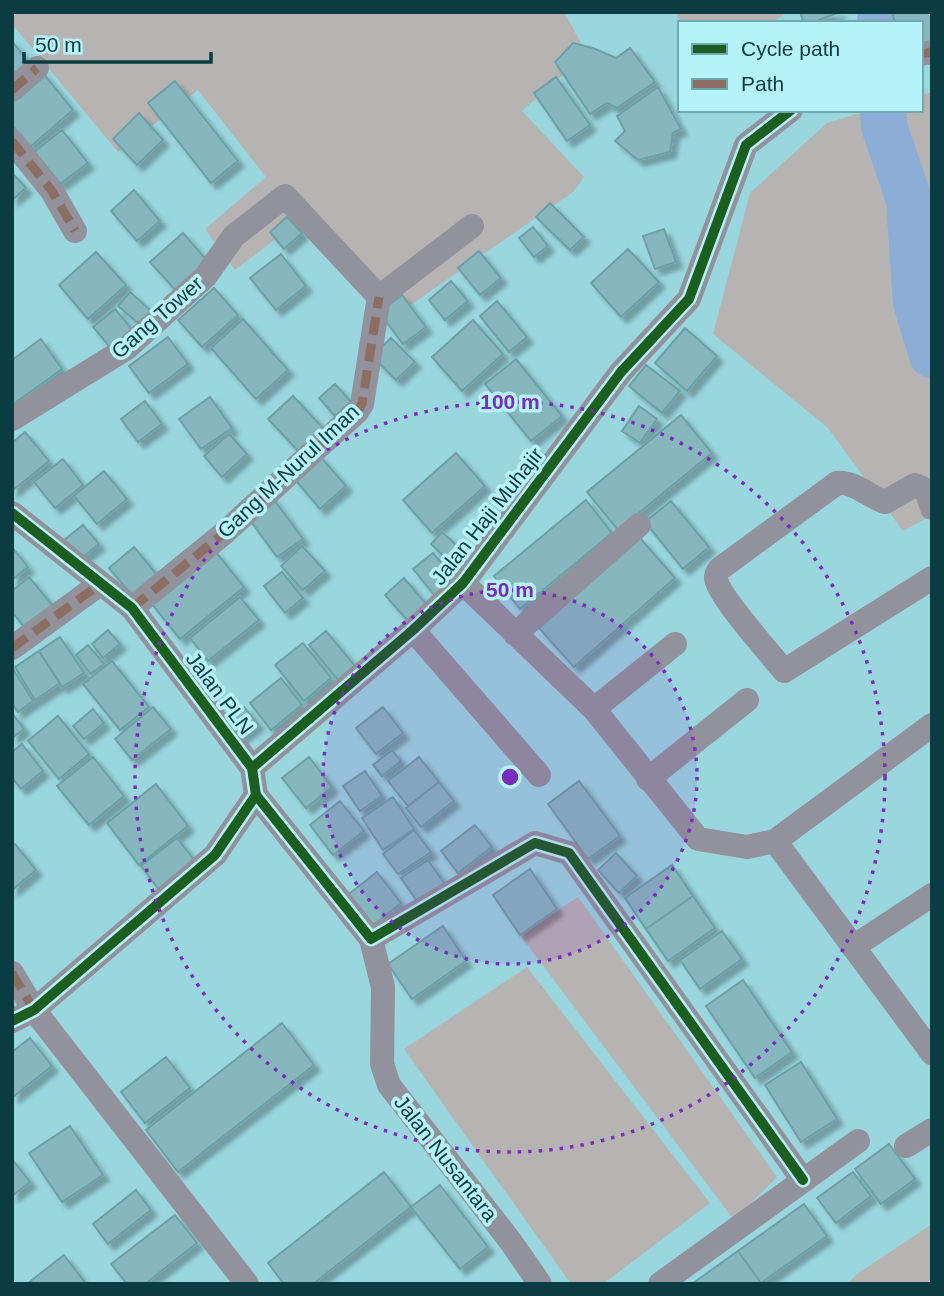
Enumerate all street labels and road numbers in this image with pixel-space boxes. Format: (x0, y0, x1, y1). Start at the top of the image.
street label: Gang Tower (107, 271, 207, 363)
street label: Gang M-Nurul Iman (213, 400, 363, 542)
street label: Jalan Haji Muhajir (427, 443, 547, 589)
street label: Jalan PLN (182, 647, 258, 739)
street label: Jalan Nusantara (390, 1091, 502, 1226)

